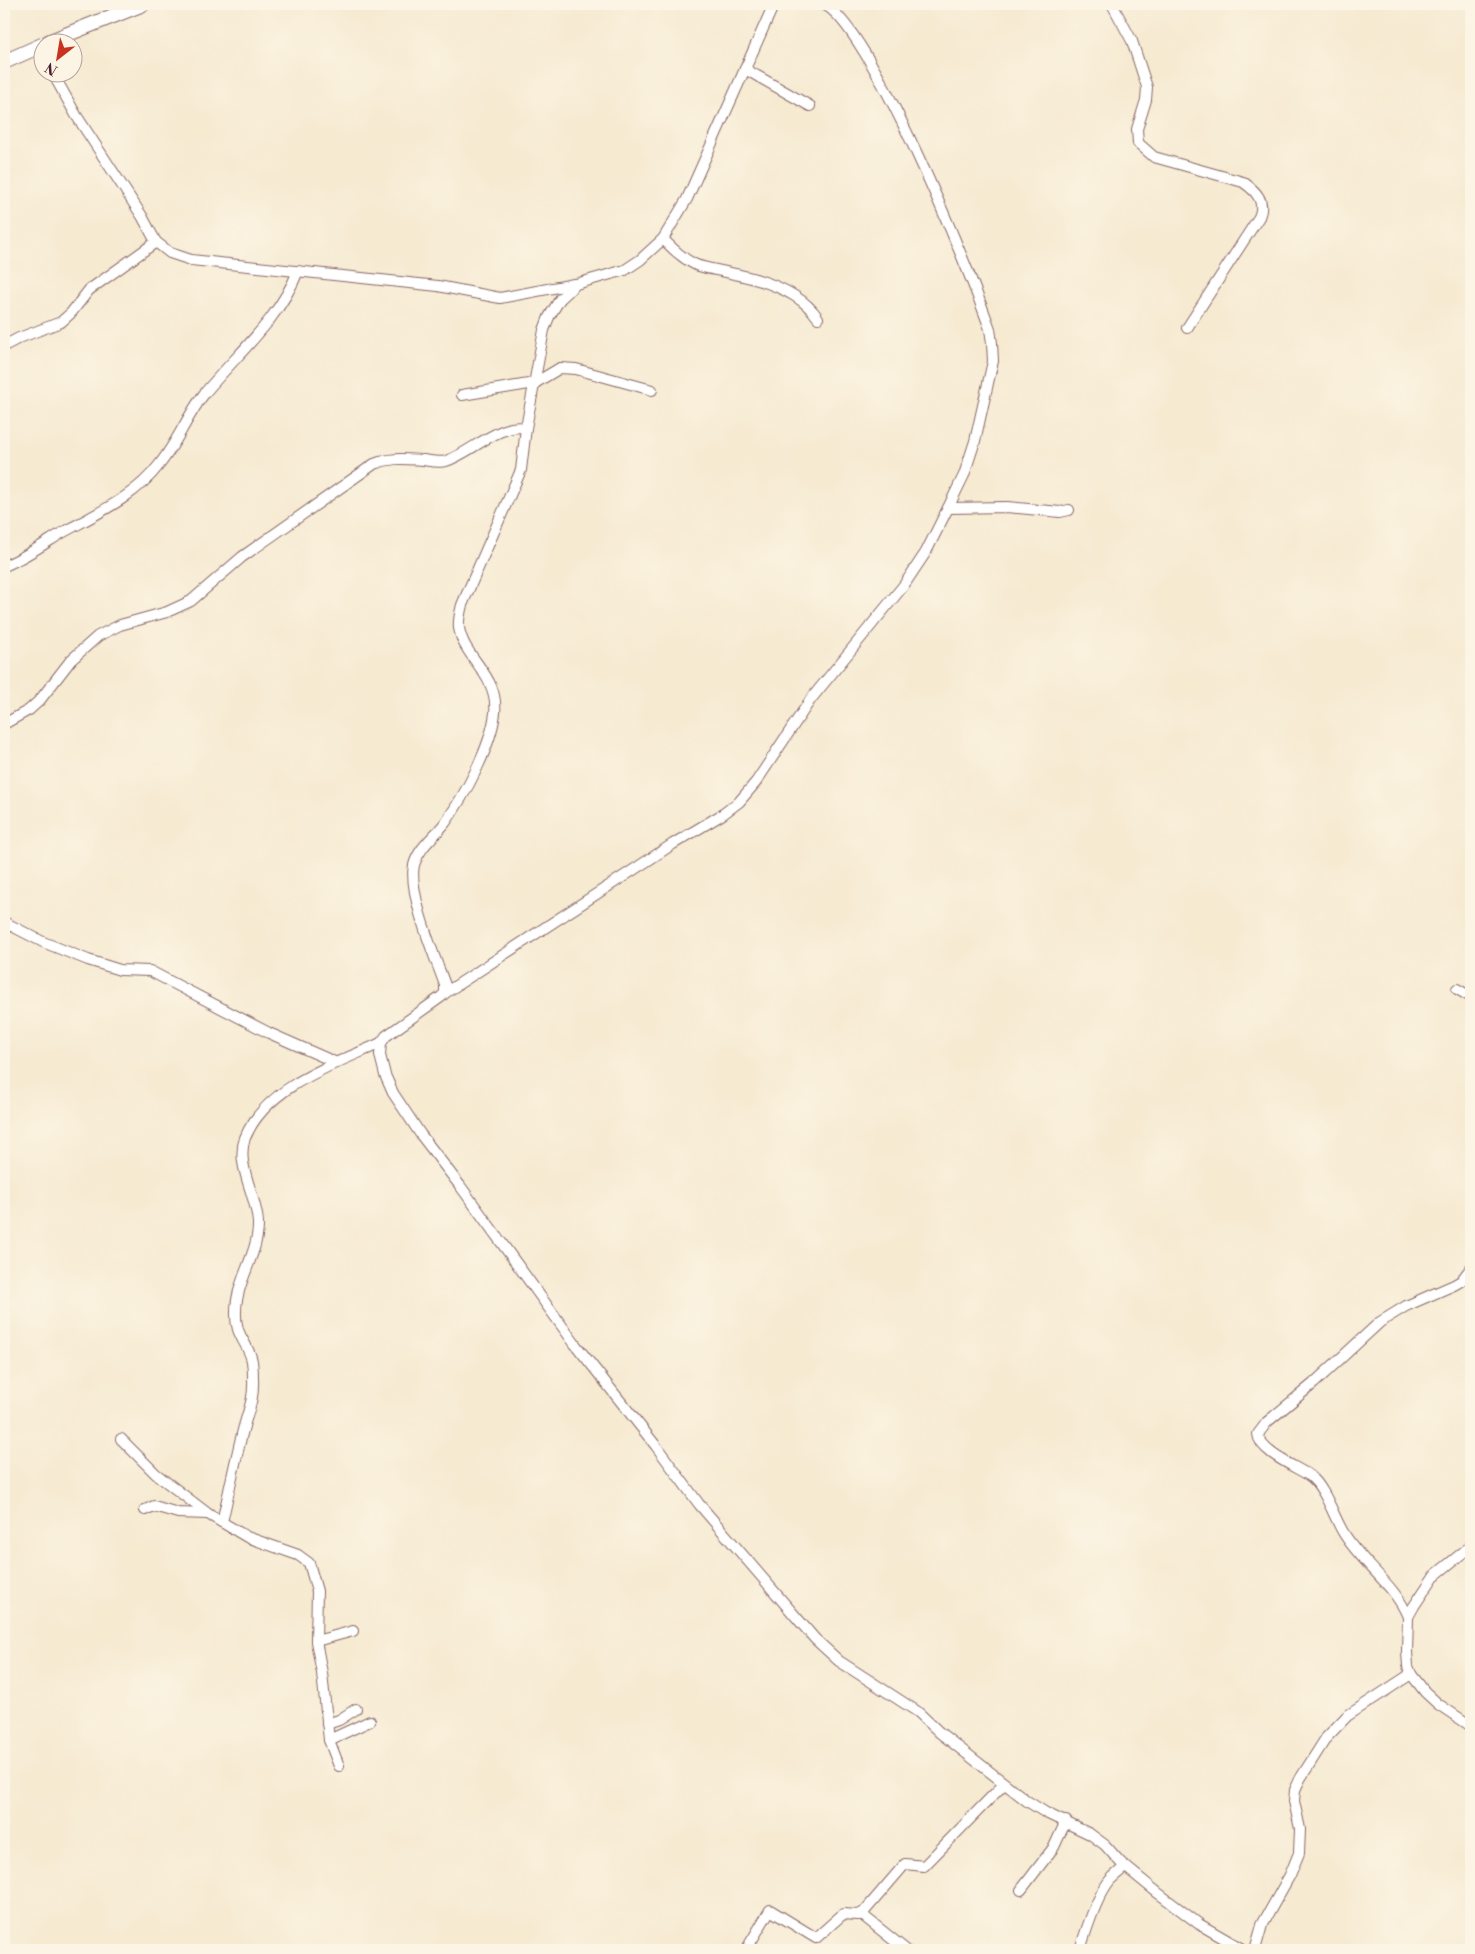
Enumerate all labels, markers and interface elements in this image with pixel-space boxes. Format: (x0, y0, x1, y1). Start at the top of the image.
north arrow (32, 32, 82, 82)
text: N (42, 58, 61, 79)

